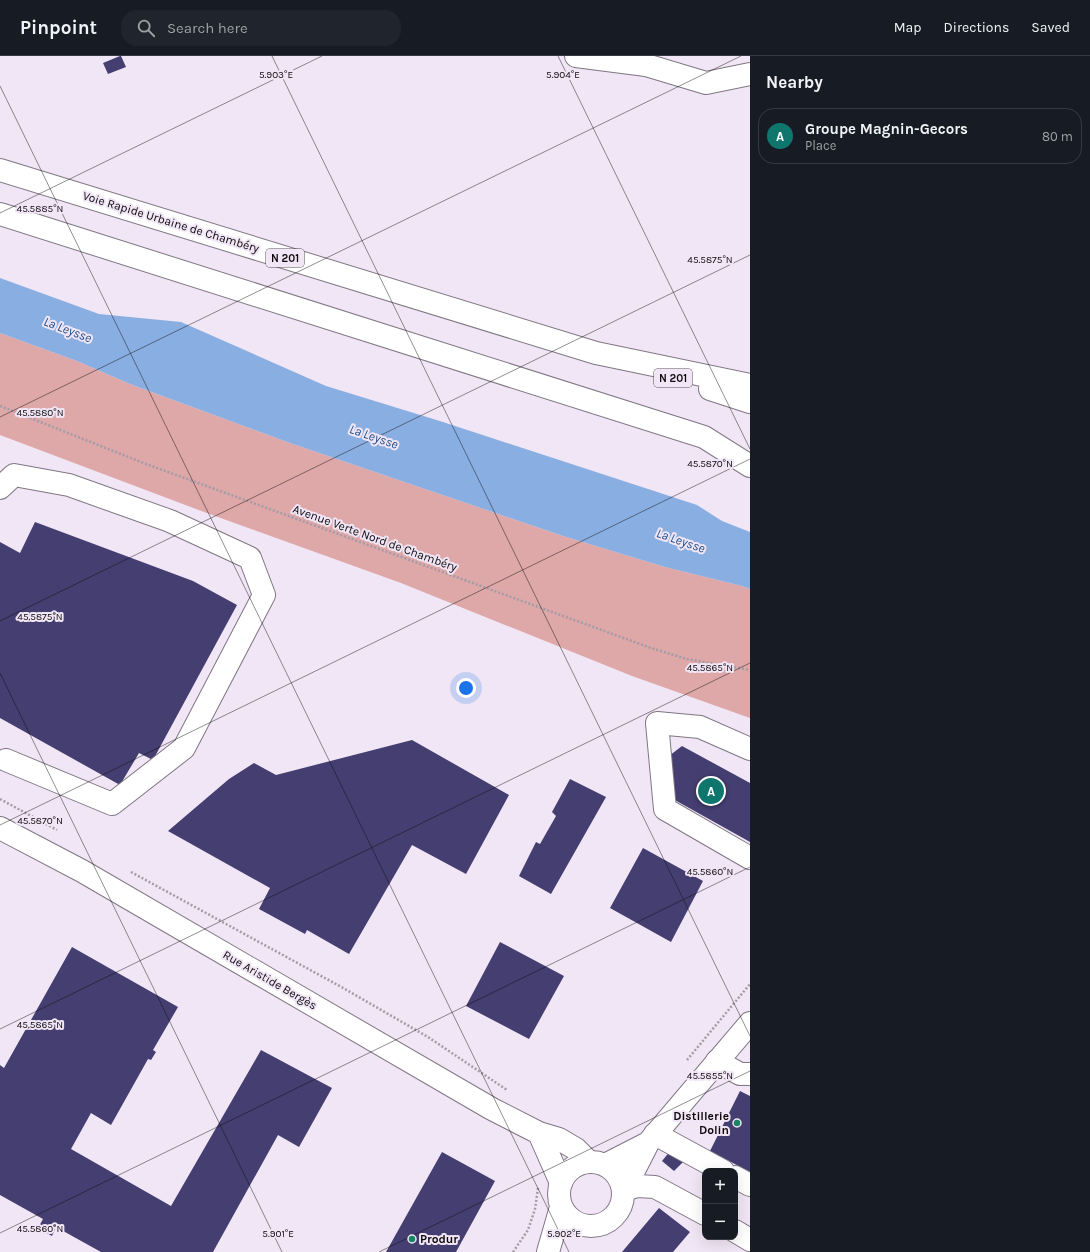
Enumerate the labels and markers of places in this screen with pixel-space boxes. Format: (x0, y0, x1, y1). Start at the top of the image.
pin: A (698, 776, 724, 806)
place label: Distillerie Dolin (673, 1109, 729, 1137)
marker: Distillerie Dolin (732, 1118, 742, 1128)
place label: Produr (420, 1232, 458, 1246)
marker: Produr (407, 1234, 417, 1244)

